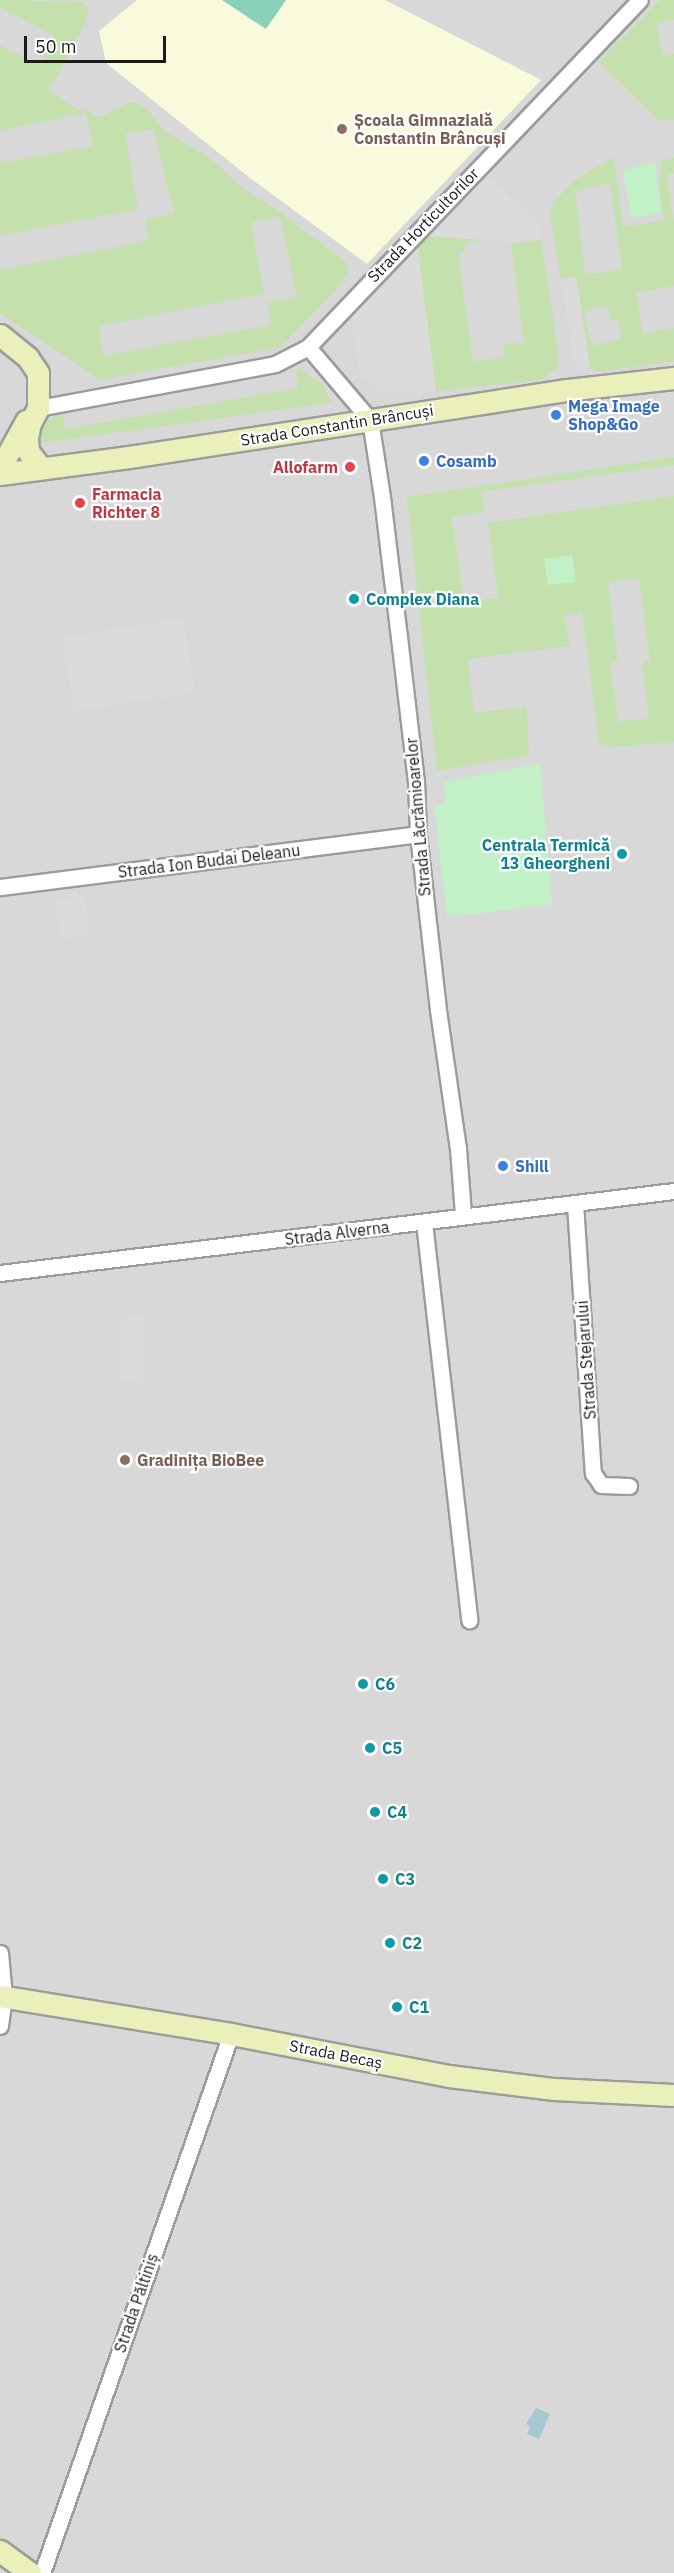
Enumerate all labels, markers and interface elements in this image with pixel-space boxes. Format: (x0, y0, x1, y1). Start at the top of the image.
scale bar (27, 24, 170, 62)
text: 50 m (35, 35, 77, 58)
place label: Școala Gimnazială Constantin Brâncuși (354, 110, 506, 148)
marker: Școala Gimnazială Constantin Brâncuși (335, 122, 349, 136)
street label: Strada Horticultorilor (363, 164, 483, 286)
place label: Mega Image Shop&Go (568, 396, 660, 434)
street label: Strada Constantin Brâncuși (239, 400, 435, 450)
marker: Mega Image Shop&Go (549, 408, 563, 422)
place label: Cosamb (436, 451, 497, 471)
marker: Cosamb (417, 454, 431, 468)
place label: Allofarm (273, 457, 338, 477)
marker: Allofarm (343, 460, 357, 474)
place label: Farmacia Richter 8 (92, 484, 162, 522)
marker: Farmacia Richter 8 (73, 496, 87, 510)
place label: Complex Diana (366, 589, 479, 609)
marker: Complex Diana (347, 592, 361, 606)
street label: Strada Lăcrămioarelor (402, 737, 434, 897)
place label: Centrala Termică 13 Gheorgheni (482, 835, 610, 873)
street label: Strada Ion Budai Deleanu (117, 840, 301, 882)
marker: Centrala Termică 13 Gheorgheni (615, 847, 629, 861)
place label: Shill (515, 1156, 549, 1176)
marker: Shill (496, 1159, 510, 1173)
street label: Strada Alverna (284, 1217, 390, 1249)
street label: Strada Stejarului (572, 1300, 600, 1420)
place label: Gradinița BioBee (137, 1450, 264, 1470)
marker: Gradinița BioBee (118, 1453, 132, 1467)
place label: C6 (375, 1674, 395, 1694)
marker: C6 (356, 1677, 370, 1691)
place label: C5 (382, 1738, 402, 1758)
marker: C5 (363, 1741, 377, 1755)
place label: C4 (387, 1802, 407, 1822)
marker: C4 (368, 1805, 382, 1819)
place label: C3 (395, 1869, 415, 1889)
marker: C3 (376, 1872, 390, 1886)
place label: C2 (402, 1933, 422, 1953)
marker: C2 (383, 1936, 397, 1950)
place label: C1 (409, 1997, 429, 2017)
marker: C1 (390, 2000, 404, 2014)
street label: Strada Becaș (288, 2036, 384, 2072)
street label: Strada Păltiniș (110, 2251, 162, 2355)

